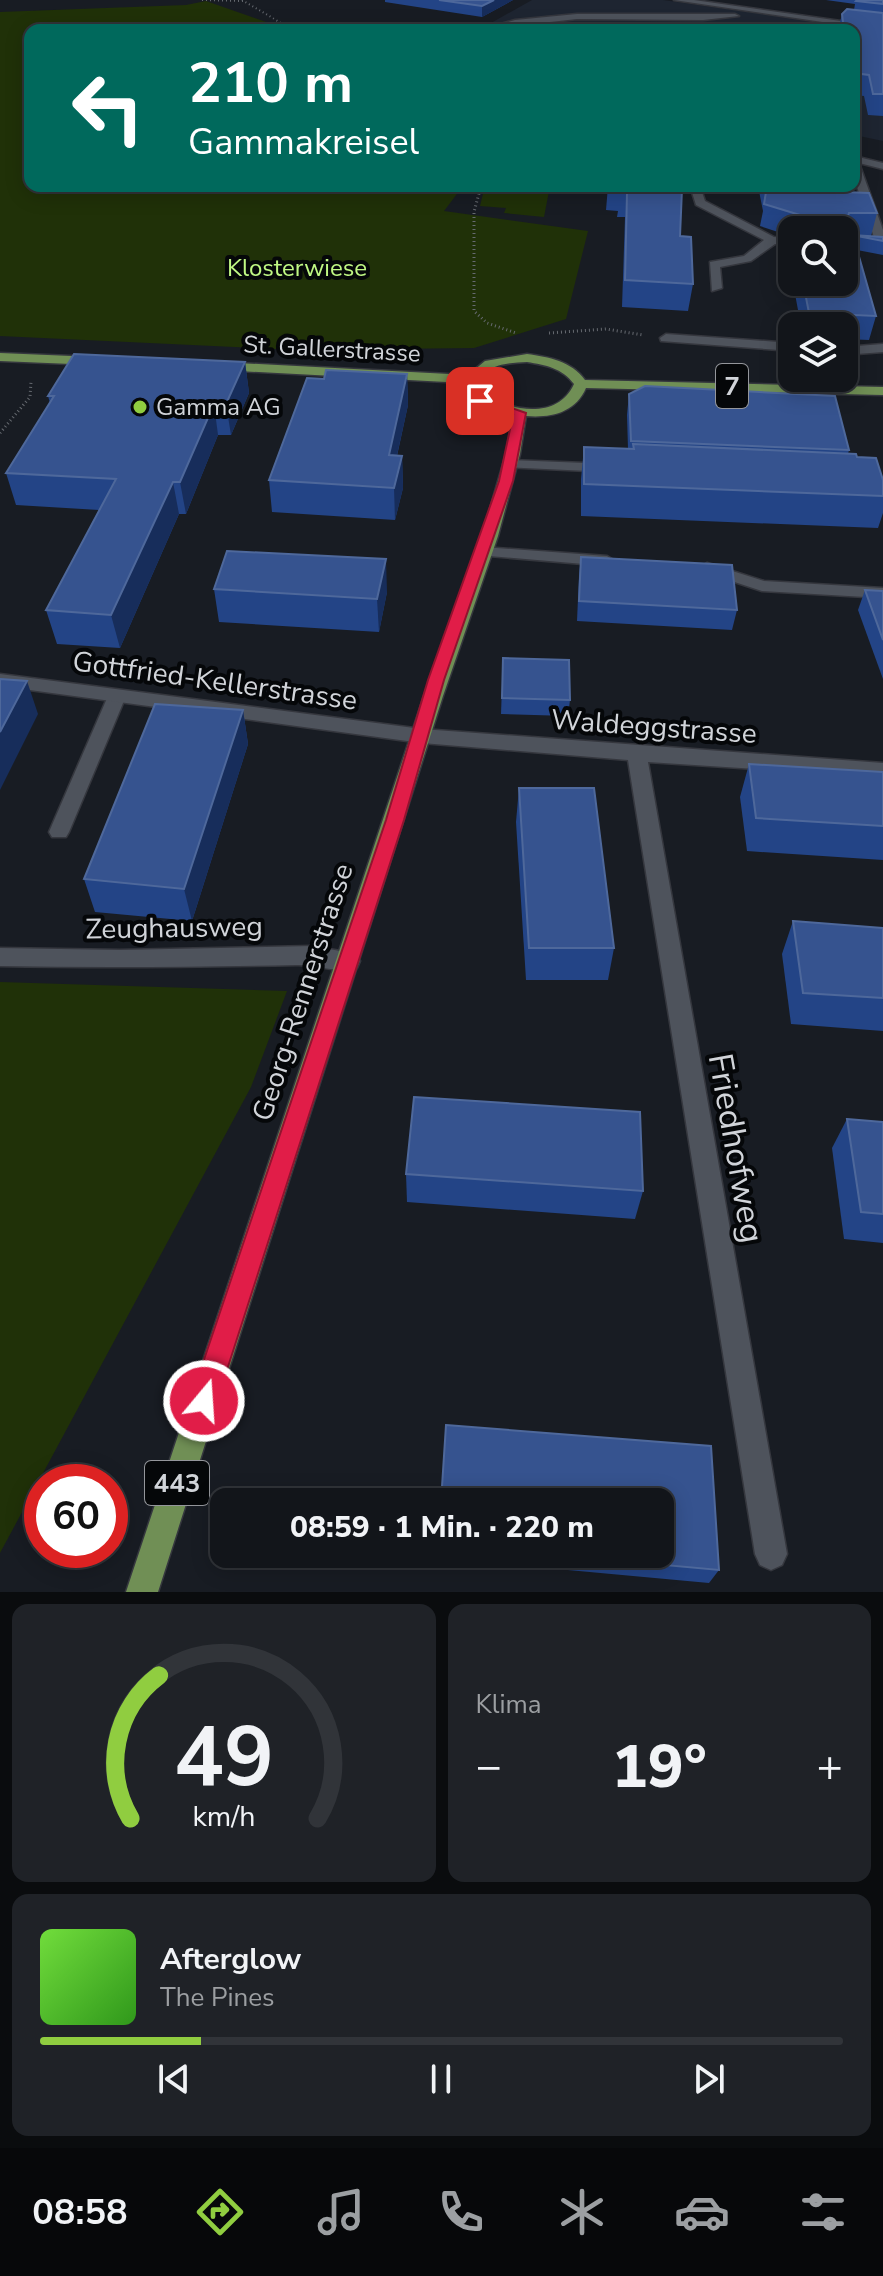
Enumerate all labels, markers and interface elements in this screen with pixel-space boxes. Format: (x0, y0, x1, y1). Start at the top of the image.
text: 210 m (188, 45, 353, 122)
icon: left (56, 56, 160, 160)
text: Gammakreisel (188, 118, 419, 167)
map controls (778, 216, 858, 392)
button: search (778, 216, 858, 296)
park label: Klosterwiese (227, 252, 367, 284)
button: layers (778, 312, 858, 392)
street label: St. Gallerstrasse (243, 328, 421, 370)
road number: 7 (716, 364, 748, 408)
pin (446, 367, 514, 435)
icon: arrive (458, 379, 502, 423)
place label: Gamma AG (156, 391, 281, 423)
marker: Gamma AG (131, 398, 149, 416)
street label: Gottfried-Kellerstrasse (70, 642, 360, 720)
street label: Waldeggstrasse (550, 701, 758, 753)
street label: Georg-Rennerstrasse (243, 859, 363, 1126)
street label: Zeughausweg (85, 907, 263, 949)
street label: Friedhofweg (697, 1050, 775, 1247)
position arrow (162, 1359, 246, 1443)
road number: 443 (145, 1461, 209, 1505)
speed limit sign: 60 (24, 1464, 128, 1568)
text: 08:59 · 1 Min. · 220 m (290, 1507, 594, 1548)
text: Klima (476, 1687, 542, 1722)
text: 49 (174, 1701, 274, 1814)
text: 19° (612, 1726, 707, 1808)
text: − (476, 1737, 502, 1797)
text: + (817, 1737, 843, 1797)
text: km/h (192, 1797, 255, 1836)
text: Afterglow (160, 1939, 301, 1980)
text: The Pines (160, 1980, 275, 2015)
icon: previous (152, 2057, 196, 2101)
icon: pause (419, 2057, 463, 2101)
icon: next (687, 2057, 731, 2101)
icon: directions (192, 2184, 248, 2240)
icon: music (313, 2184, 369, 2240)
icon: phone (433, 2184, 489, 2240)
icon: climate (554, 2184, 610, 2240)
icon: car (674, 2184, 730, 2240)
icon: filters (795, 2184, 851, 2240)
text: 08:58 (32, 2188, 128, 2237)

